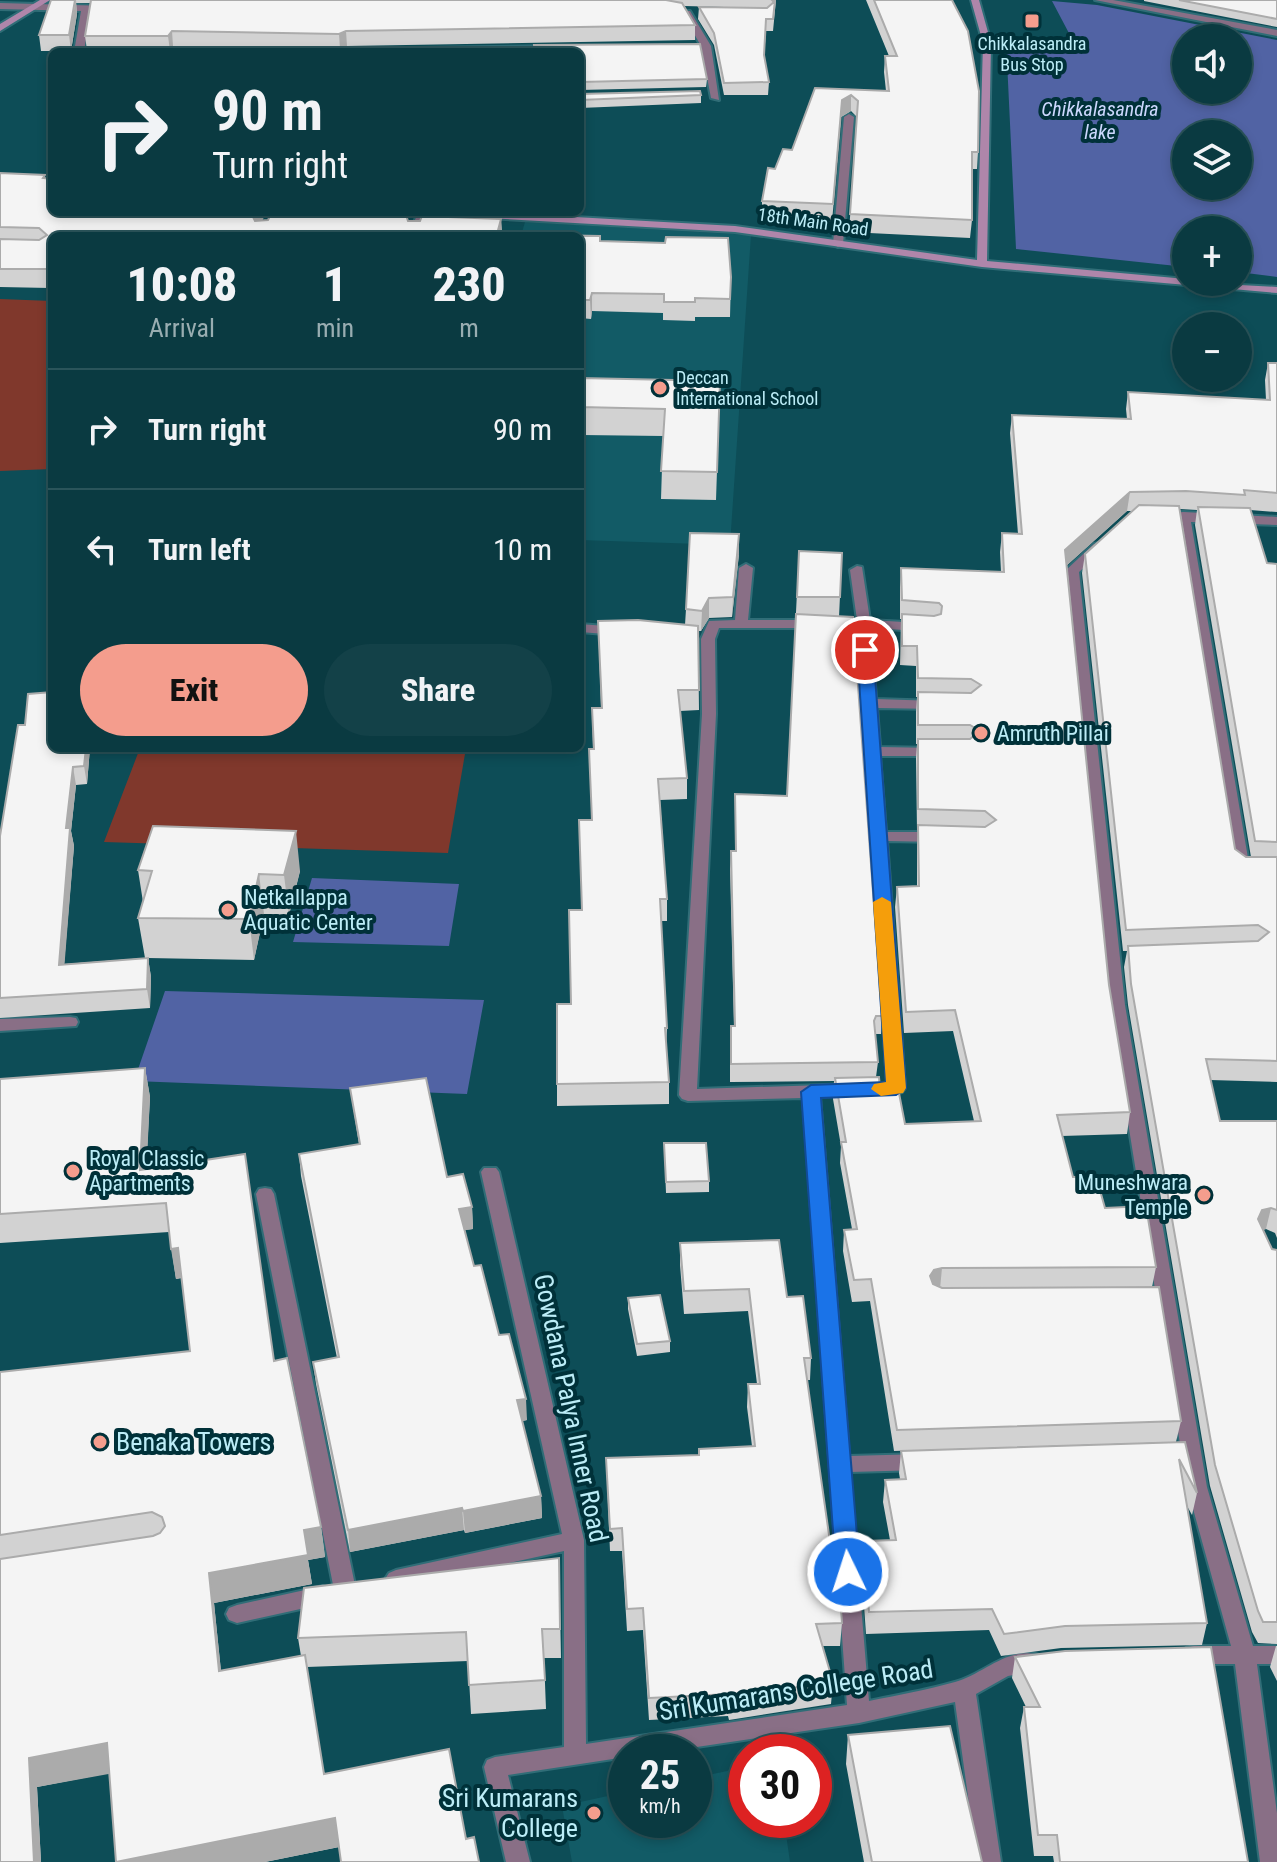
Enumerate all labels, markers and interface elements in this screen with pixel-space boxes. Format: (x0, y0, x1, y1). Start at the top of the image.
marker: Chikkalasandra Bus Stop (1023, 12, 1041, 30)
map controls (1172, 24, 1252, 392)
button: sound (1172, 24, 1252, 104)
place label: Chikkalasandra Bus Stop (978, 33, 1086, 75)
text: 90 m (212, 78, 323, 144)
icon: right (80, 80, 184, 184)
water label: Chikkalasandra lake (1041, 97, 1159, 144)
button: layers (1172, 120, 1252, 200)
text: Turn right (212, 145, 348, 187)
street label: 18th Main Road (757, 203, 870, 240)
button: + (1172, 216, 1252, 296)
text: 10:08 (126, 256, 238, 313)
text: 1 (323, 256, 347, 313)
text: 230 (432, 256, 506, 313)
button: − (1172, 312, 1252, 392)
text: Arrival (149, 313, 215, 343)
text: min (316, 313, 354, 343)
text: m (459, 313, 479, 343)
place label: Deccan International School (676, 367, 818, 409)
marker: Deccan International School (651, 379, 669, 397)
icon: right (80, 407, 124, 451)
text: Turn right (148, 412, 266, 447)
text: 90 m (493, 412, 552, 447)
icon: left (80, 527, 124, 571)
text: Turn left (148, 532, 251, 567)
text: 10 m (493, 532, 552, 567)
pin (831, 616, 899, 684)
icon: arrive (843, 628, 887, 672)
button: Exit (80, 644, 308, 736)
button: Share (324, 644, 552, 736)
place label: Amruth Pillai (997, 721, 1109, 746)
marker: Amruth Pillai (972, 724, 990, 742)
place label: Netkallappa Aquatic Center (244, 885, 373, 935)
marker: Netkallappa Aquatic Center (219, 901, 237, 919)
place label: Royal Classic Apartments (89, 1146, 205, 1196)
marker: Royal Classic Apartments (64, 1162, 82, 1180)
place label: Muneshwara Temple (1077, 1170, 1188, 1220)
marker: Muneshwara Temple (1195, 1186, 1213, 1204)
street label: Gowdana Palya Inner Road (528, 1271, 614, 1545)
place label: Benaka Towers (116, 1427, 271, 1457)
marker: Benaka Towers (91, 1433, 109, 1451)
position arrow (806, 1530, 890, 1614)
street label: Sri Kumarans College Road (657, 1654, 935, 1726)
speed limit sign: 30 (728, 1734, 832, 1838)
text: 25 (640, 1752, 680, 1799)
place label: Sri Kumarans College (442, 1783, 578, 1843)
text: km/h (639, 1794, 681, 1818)
marker: Sri Kumarans College (585, 1804, 603, 1822)

